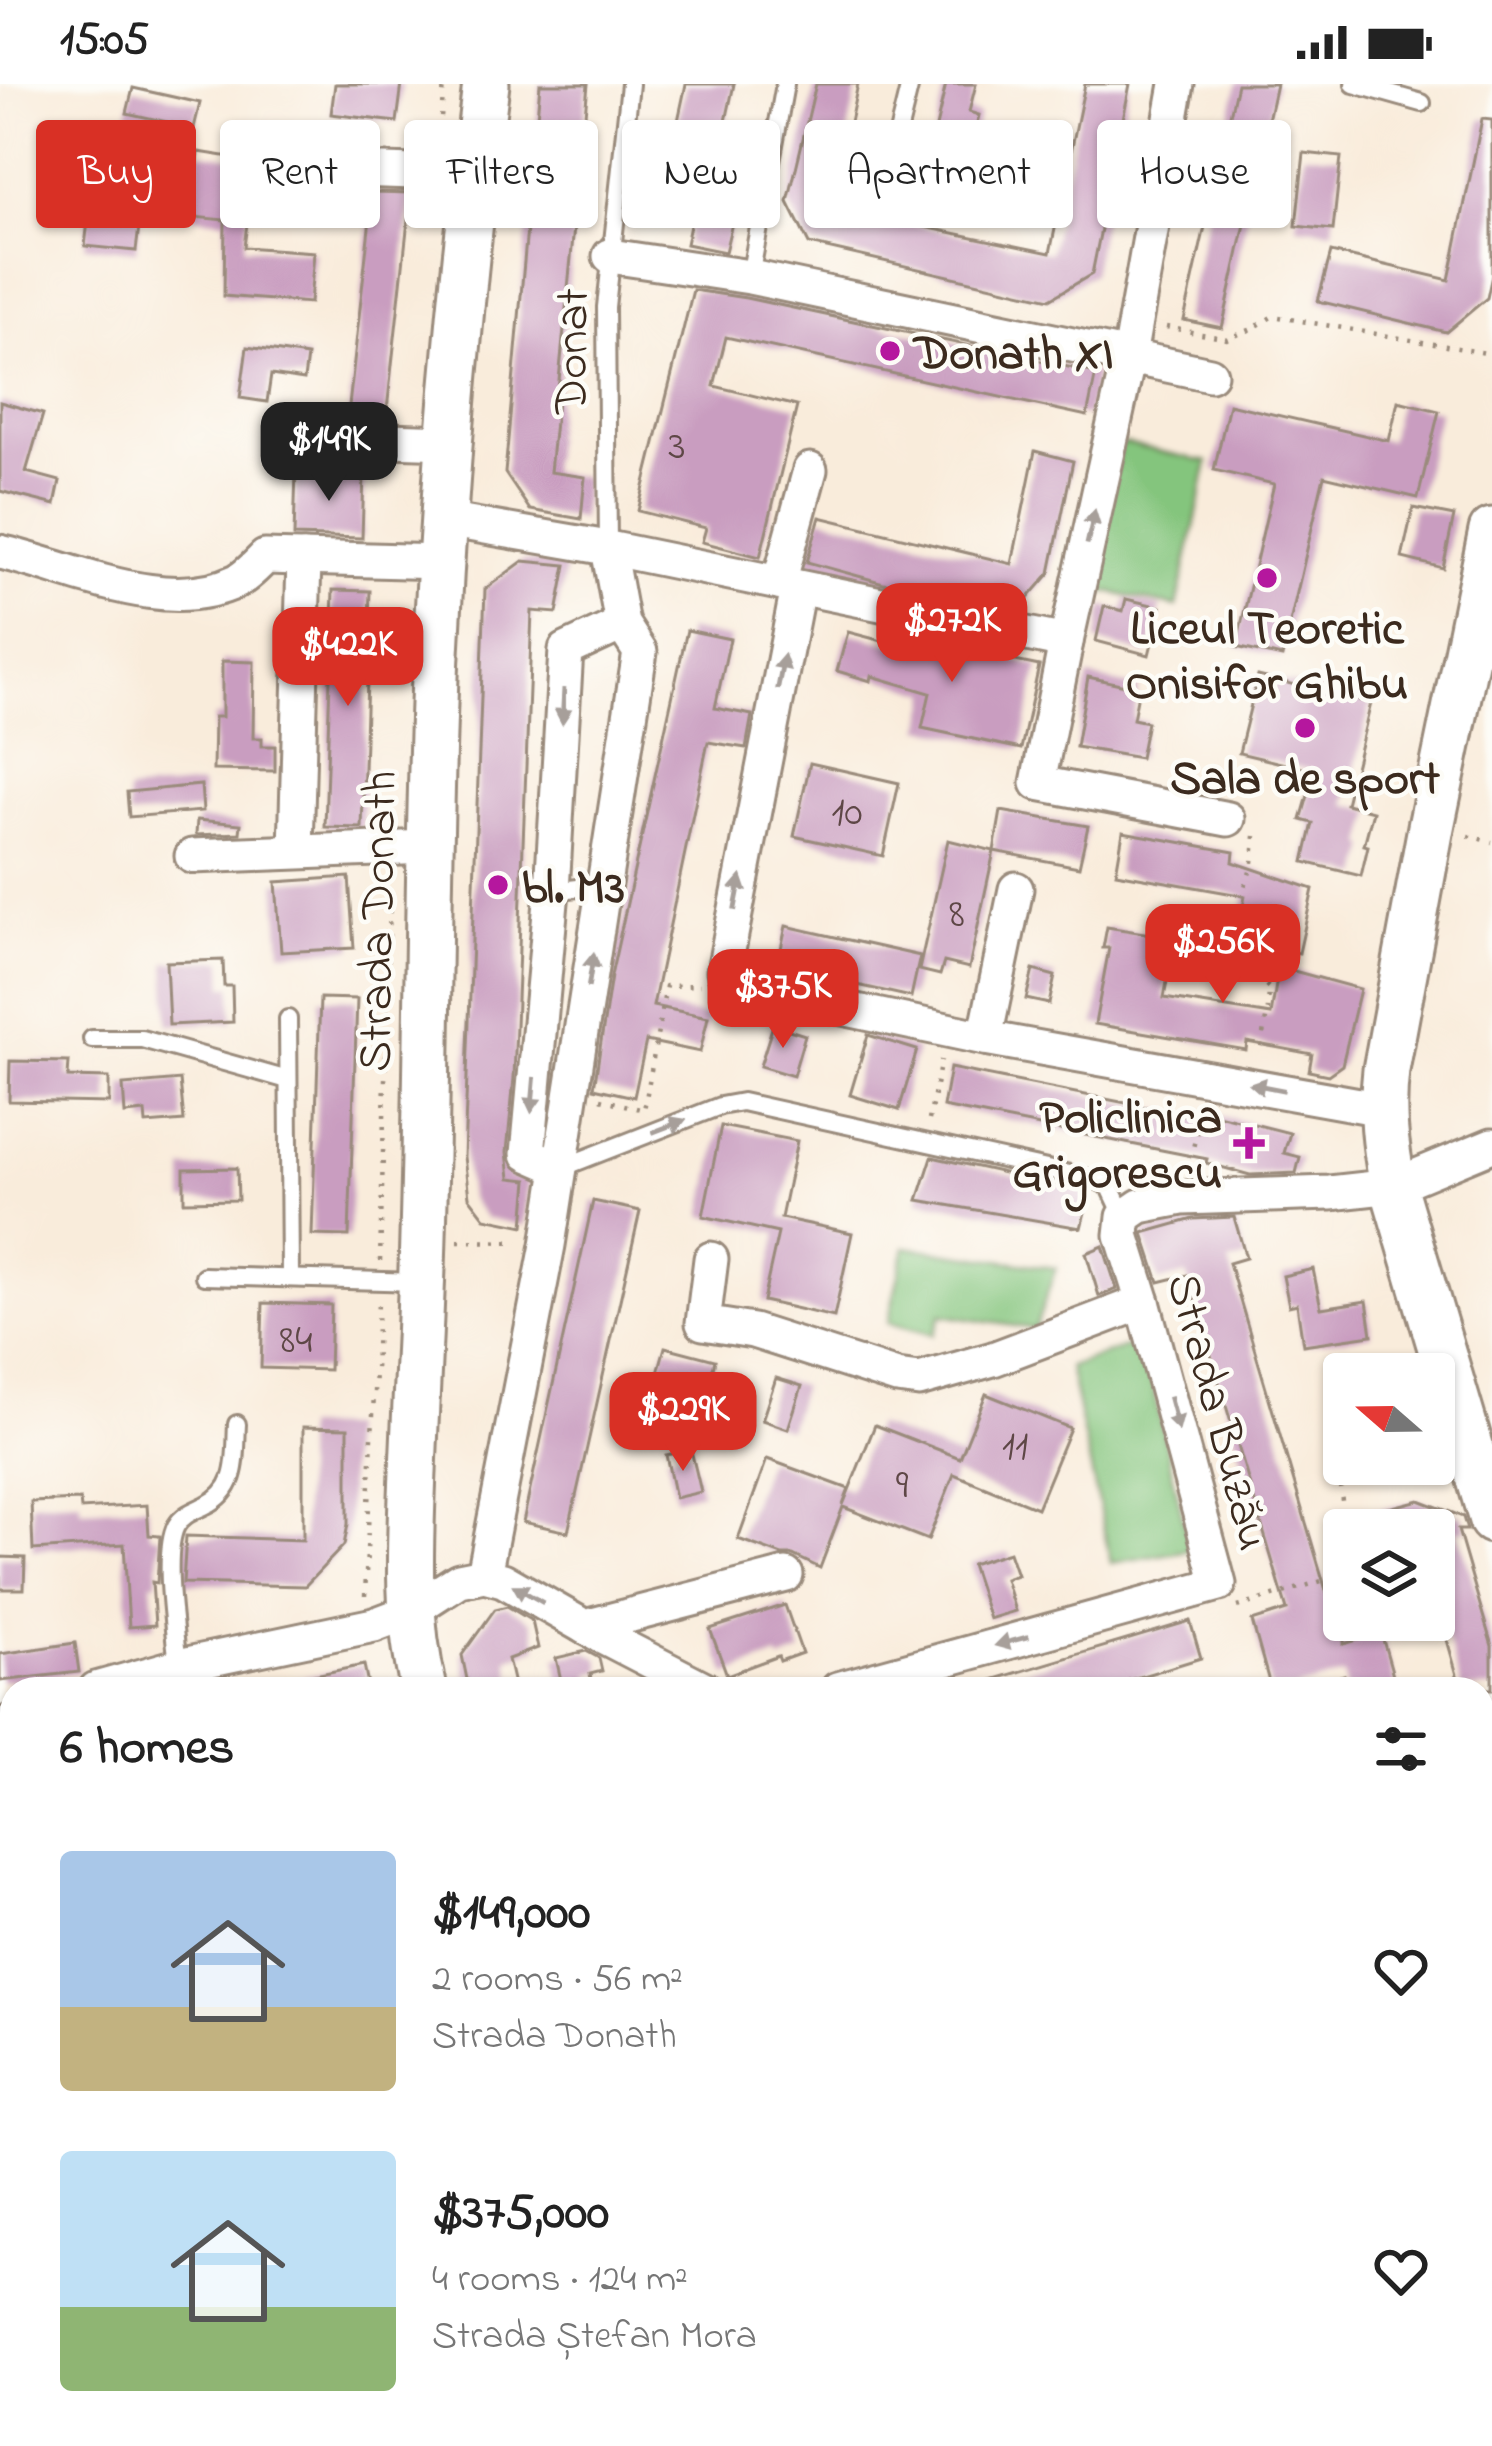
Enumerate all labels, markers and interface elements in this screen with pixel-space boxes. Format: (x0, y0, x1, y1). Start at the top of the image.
text: 15:05 (60, 9, 149, 75)
chip: Buy (36, 120, 196, 228)
chip: Rent (220, 120, 380, 228)
chip: Filters (404, 120, 598, 228)
chip: New (622, 120, 780, 228)
chip: Apartment (804, 120, 1073, 228)
chip: House (1097, 120, 1291, 228)
street label: Donat (538, 288, 610, 416)
place label: Donath XI (912, 321, 1114, 391)
marker: Donath XI (877, 338, 903, 364)
pin: $149K (245, 402, 413, 504)
text: $149K (288, 412, 370, 469)
house number: 3 (668, 417, 686, 478)
one-way arrow (1083, 508, 1102, 546)
marker: Liceul Teoretic Onisifor Ghibu (1254, 565, 1280, 591)
pin: $272K (868, 583, 1036, 685)
text: $272K (903, 593, 1001, 650)
place label: Liceul Teoretic Onisifor Ghibu (1126, 596, 1408, 721)
pin: $422K (264, 607, 432, 709)
text: $422K (299, 617, 397, 674)
one-way arrow (772, 653, 791, 691)
one-way arrow (553, 688, 572, 726)
marker: Sala de sport (1292, 715, 1318, 741)
place label: Sala de sport (1170, 746, 1441, 816)
street label: Strada Donath (342, 770, 418, 1072)
house number: 10 (831, 783, 863, 844)
place label: bl. M3 (522, 855, 625, 925)
marker: bl. M3 (485, 872, 511, 898)
one-way arrow (729, 873, 748, 911)
house number: 8 (949, 885, 965, 946)
pin: $256K (1139, 904, 1307, 1006)
text: $256K (1172, 914, 1274, 971)
pin: $375K (699, 949, 867, 1051)
one-way arrow (582, 950, 601, 988)
text: $375K (735, 959, 832, 1016)
one-way arrow (523, 1077, 542, 1114)
one-way arrow (1247, 1078, 1285, 1096)
place label: Policlinica Grigorescu (1012, 1085, 1222, 1212)
one-way arrow (652, 1116, 688, 1135)
marker: Policlinica Grigorescu (1233, 1127, 1265, 1159)
street label: Strada Buzău (1146, 1266, 1287, 1558)
house number: 84 (279, 1311, 313, 1372)
north arrow (1323, 1353, 1455, 1485)
map controls (1323, 1353, 1455, 1641)
pin: $229K (599, 1372, 767, 1474)
text: $229K (636, 1382, 730, 1439)
one-way arrow (1166, 1397, 1184, 1433)
house number: 11 (1002, 1417, 1028, 1478)
house number: 9 (896, 1456, 909, 1517)
button: layers (1323, 1509, 1455, 1641)
one-way arrow (511, 1585, 545, 1606)
one-way arrow (993, 1632, 1030, 1651)
text: 6 homes (60, 1712, 234, 1787)
icon: filters (1368, 1716, 1434, 1782)
text: $149,000 (432, 1877, 590, 1952)
icon: home (156, 1899, 300, 2043)
icon: heart (1368, 1938, 1434, 2004)
text: 2 rooms · 56 m² (432, 1952, 683, 2009)
text: Strada Donath (432, 2009, 677, 2066)
text: $375,000 (432, 2177, 609, 2252)
icon: home (156, 2199, 300, 2343)
icon: heart (1368, 2238, 1434, 2304)
text: 4 rooms · 124 m² (432, 2252, 688, 2309)
text: Strada Ștefan Mora (432, 2309, 757, 2366)

